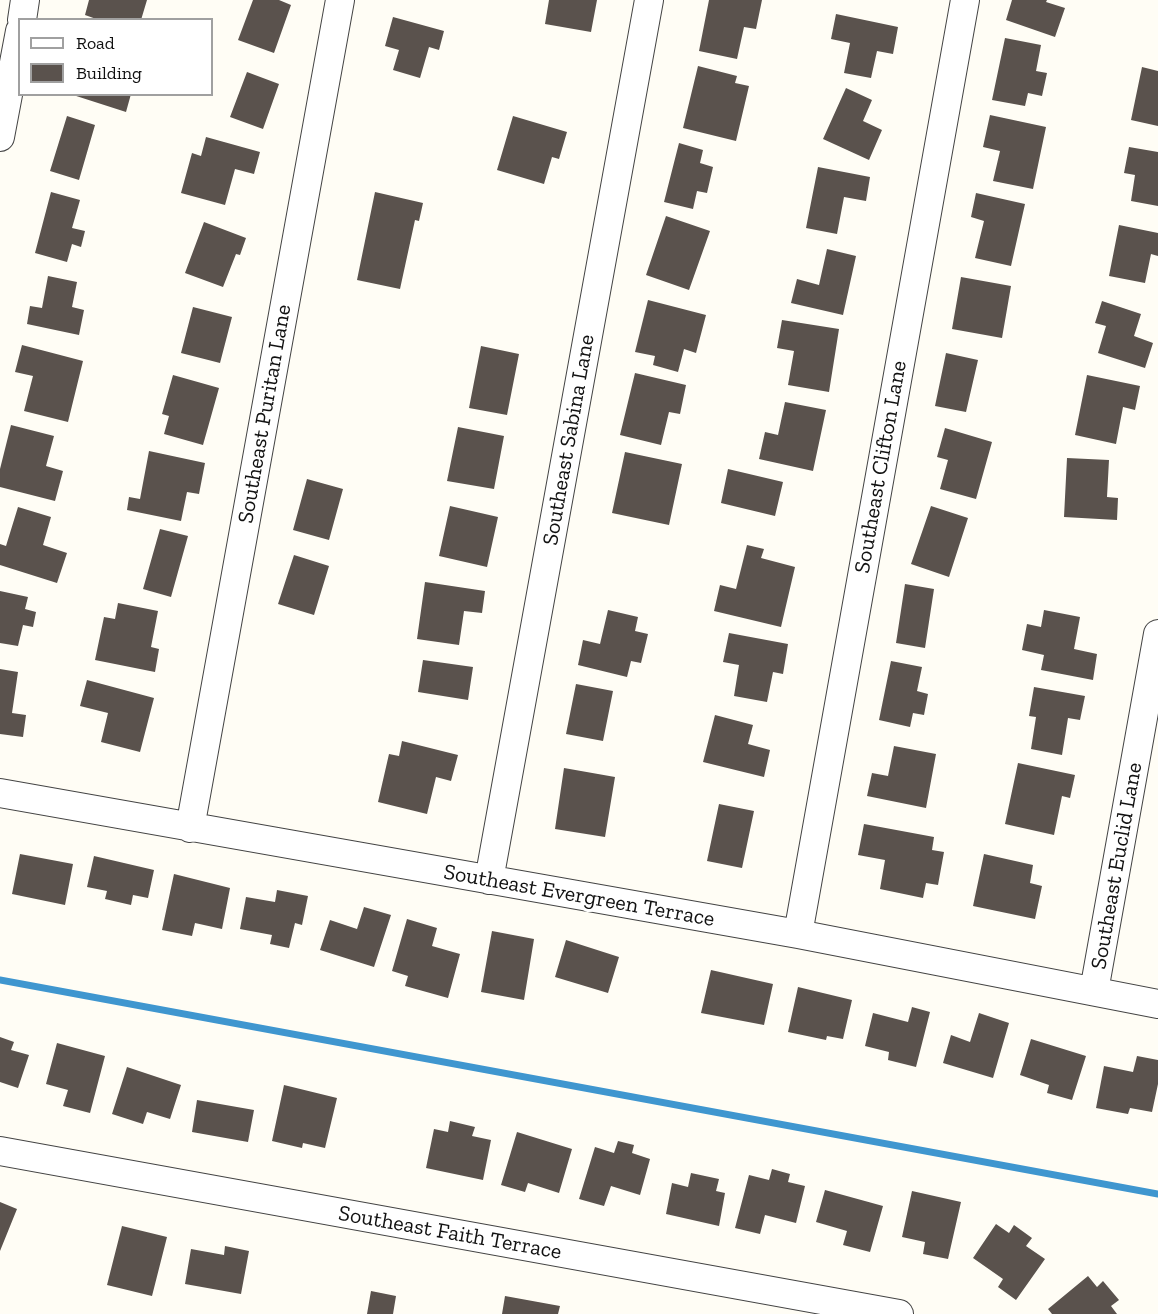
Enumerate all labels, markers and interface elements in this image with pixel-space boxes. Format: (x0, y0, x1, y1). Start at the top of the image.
legend (18, 18, 213, 96)
text: Road (76, 32, 115, 54)
text: Building (76, 62, 142, 84)
street label: Southeast Puritan Lane (233, 302, 297, 526)
street label: Southeast Sabina Lane (537, 333, 601, 547)
street label: Southeast Clifton Lane (849, 359, 913, 575)
street label: Southeast Euclid Lane (1086, 760, 1148, 972)
street label: Southeast Evergreen Terrace (441, 859, 717, 933)
street label: Southeast Faith Terrace (336, 1200, 564, 1266)

